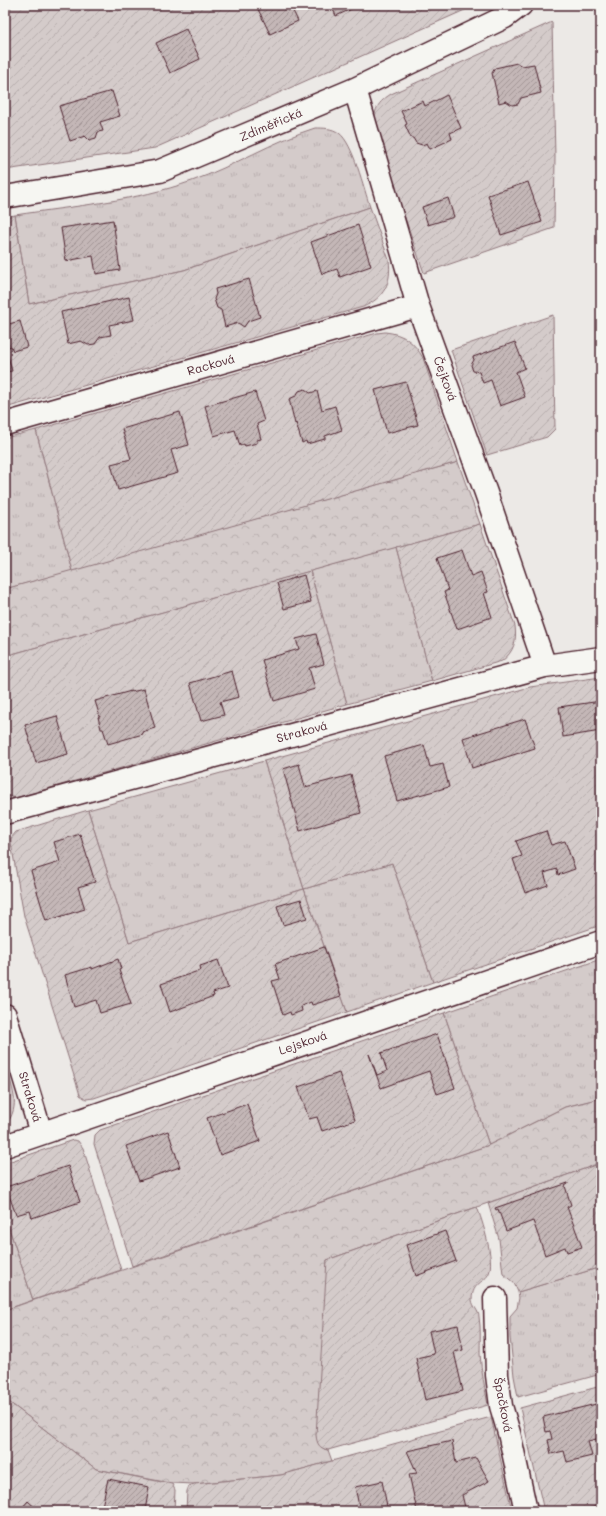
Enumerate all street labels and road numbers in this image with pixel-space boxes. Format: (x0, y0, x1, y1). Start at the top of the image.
street label: Zdiměřická (237, 104, 305, 145)
street label: Racková (185, 350, 237, 378)
street label: Čejková (430, 354, 461, 403)
street label: Straková (274, 717, 329, 746)
street label: Lejsková (276, 1026, 329, 1058)
street label: Straková (16, 1069, 46, 1124)
street label: Špačková (491, 1376, 517, 1434)

